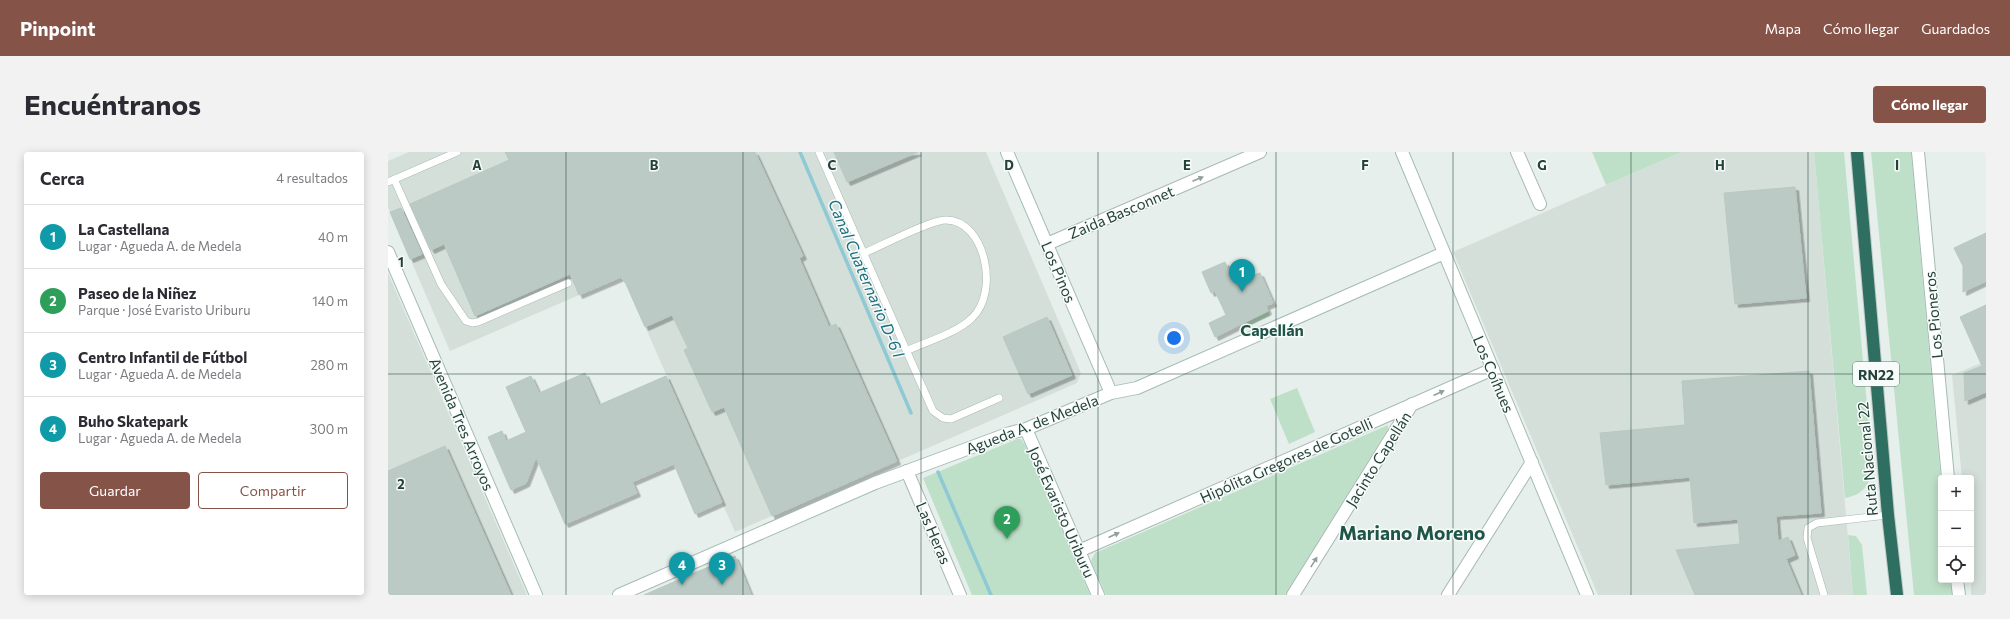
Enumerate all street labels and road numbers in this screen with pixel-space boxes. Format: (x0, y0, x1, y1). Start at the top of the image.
street label: Zaida Basconnet (1065, 182, 1177, 242)
street label: Los Pinos (1038, 239, 1080, 305)
street label: Los Pioneros (1920, 271, 1946, 359)
street label: Los Coíhues (1470, 333, 1518, 415)
street label: Avenida Tres Arroyos (426, 355, 498, 493)
road number: RN22 (1853, 362, 1899, 386)
street label: Agueda A. de Medela (963, 390, 1101, 458)
street label: Ruta Nacional 22 (1853, 401, 1881, 517)
street label: Jacinto Capellán (1342, 408, 1414, 510)
street label: Hipólita Gregores de Gotelli (1197, 414, 1375, 506)
street label: José Evaristo Uriburu (1025, 444, 1099, 580)
street label: Las Heras (913, 499, 955, 567)

